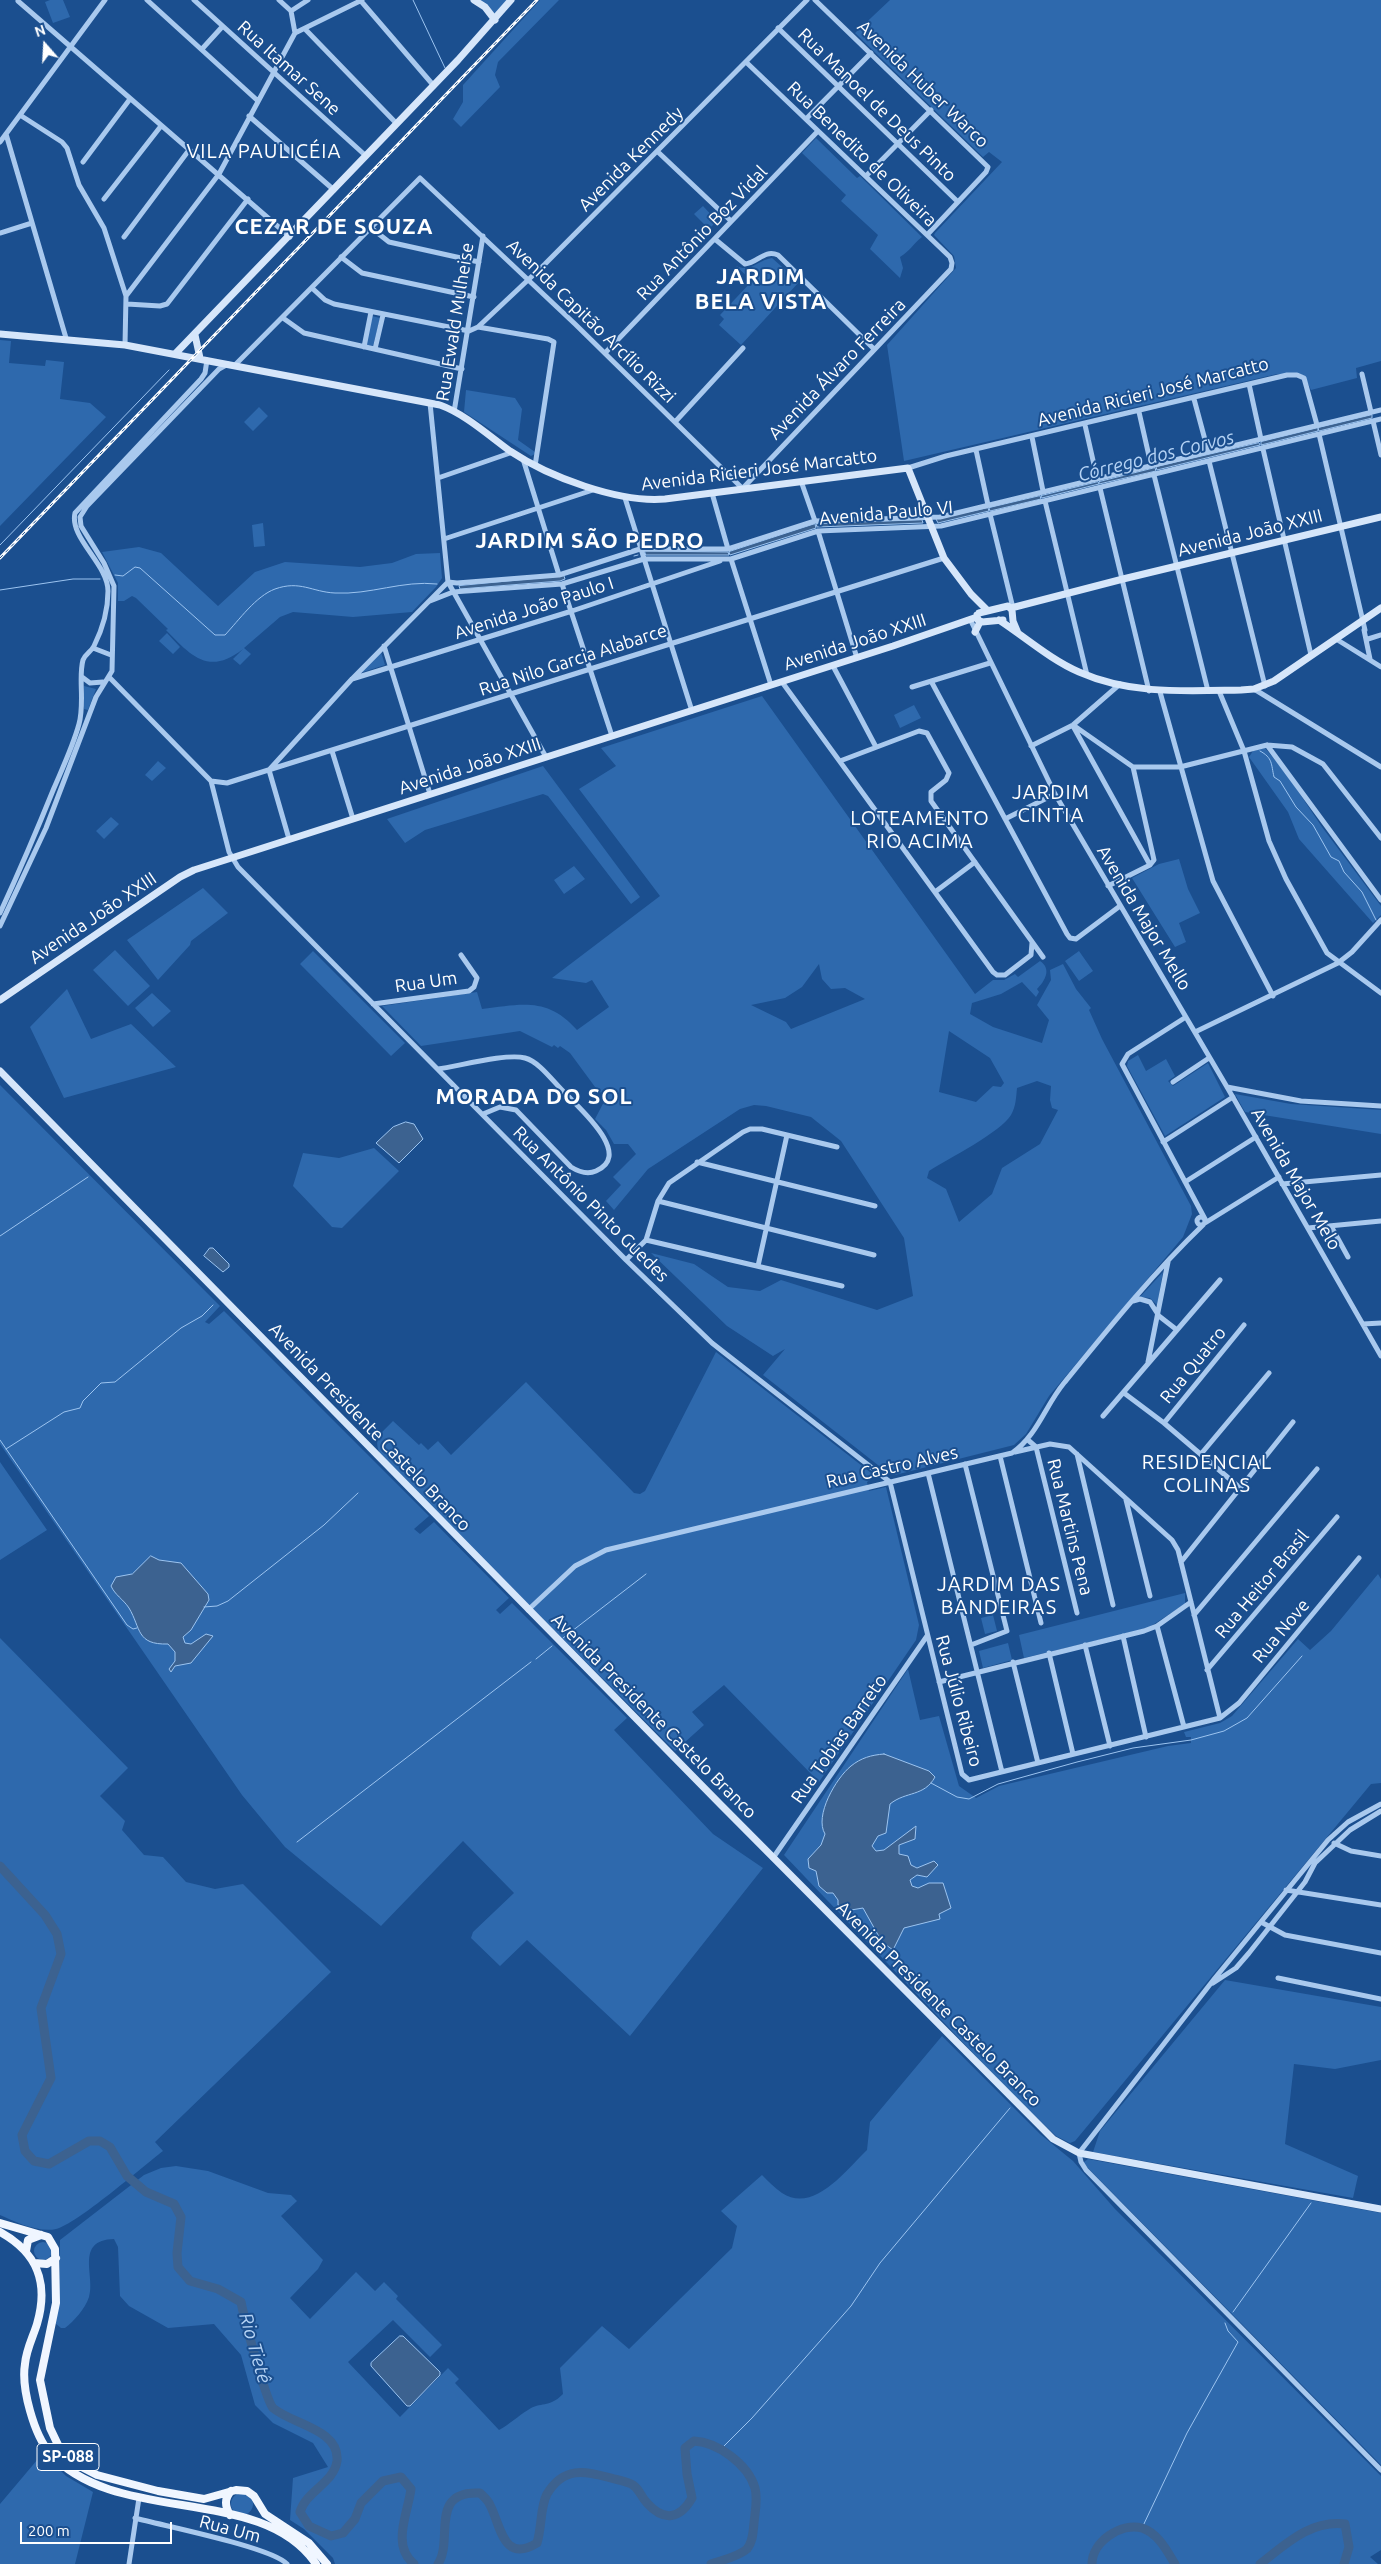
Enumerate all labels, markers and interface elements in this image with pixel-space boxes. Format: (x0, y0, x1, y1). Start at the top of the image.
street label: Rua Itamar Sene (233, 16, 345, 120)
street label: Avenida Huber Warco (853, 16, 993, 152)
north arrow (20, 20, 70, 70)
text: N (33, 22, 48, 40)
street label: Rua Manoel de Deus Pinto (793, 24, 961, 186)
street label: Rua Benedito de Oliveira (783, 77, 941, 231)
street label: Avenida Kennedy (574, 102, 688, 216)
district label: VILA PAULICÉIA (185, 139, 343, 163)
street label: Rua Antônio Boz Vidal (632, 161, 772, 305)
district label: CEZAR DE SOUZA (233, 214, 435, 240)
street label: Avenida Capitão Arcílio Rizzi (502, 235, 680, 407)
street label: Rua Ewald Mulheise (432, 241, 478, 403)
district label: JARDIM BELA VISTA (694, 264, 828, 316)
street label: Avenida Álvaro Ferreira (764, 294, 910, 444)
street label: Avenida Ricieri José Marcatto (1035, 353, 1271, 431)
water label: Córrego dos Corvos (1076, 426, 1236, 486)
street label: Avenida Ricieri José Marcatto (640, 445, 878, 495)
street label: Avenida Paulo VI (818, 496, 954, 530)
street label: Avenida João XXIII (1175, 505, 1325, 561)
district label: JARDIM SÃO PEDRO (474, 528, 706, 554)
street label: Avenida João Paulo I (452, 572, 616, 644)
street label: Avenida João XXIII (781, 609, 929, 675)
street label: Rua Nilo Garcia Alabarce (476, 619, 670, 701)
street label: Avenida João XXIII (396, 733, 544, 799)
district label: JARDIM CINTIA (1011, 780, 1091, 827)
district label: LOTEAMENTO RIO ACIMA (849, 806, 991, 853)
street label: Avenida Major Mello (1092, 842, 1196, 994)
street label: Avenida João XXIII (25, 868, 161, 968)
street label: Rua Um (393, 967, 459, 997)
district label: MORADA DO SOL (434, 1084, 634, 1110)
street label: Avenida Major Melo (1247, 1104, 1345, 1254)
street label: Rua Antônio Pinto Guedes (509, 1122, 673, 1286)
street label: Avenida Presidente Castelo Branco (265, 1318, 475, 1536)
street label: Rua Quatro (1155, 1322, 1231, 1408)
street label: Rua Castro Alves (824, 1441, 960, 1493)
district label: RESIDENCIAL COLINAS (1140, 1450, 1274, 1497)
street label: Rua Martins Pena (1043, 1456, 1097, 1598)
street label: Rua Heitor Brasil (1210, 1525, 1314, 1643)
district label: JARDIM DAS BANDEIRAS (936, 1572, 1062, 1619)
street label: Rua Nove (1248, 1595, 1314, 1667)
street label: Avenida Presidente Castelo Branco (547, 1609, 761, 1823)
street label: Rua Júlio Ribeiro (931, 1633, 987, 1769)
street label: Rua Tobias Barreto (786, 1670, 892, 1808)
street label: Avenida Presidente Castelo Branco (832, 1897, 1046, 2111)
water label: Rio Tietê (234, 2310, 276, 2386)
road number: SP-088 (37, 2444, 99, 2470)
street label: Rua Um (197, 2510, 263, 2548)
scale bar (22, 2512, 175, 2544)
text: 200 m (28, 2522, 70, 2539)

